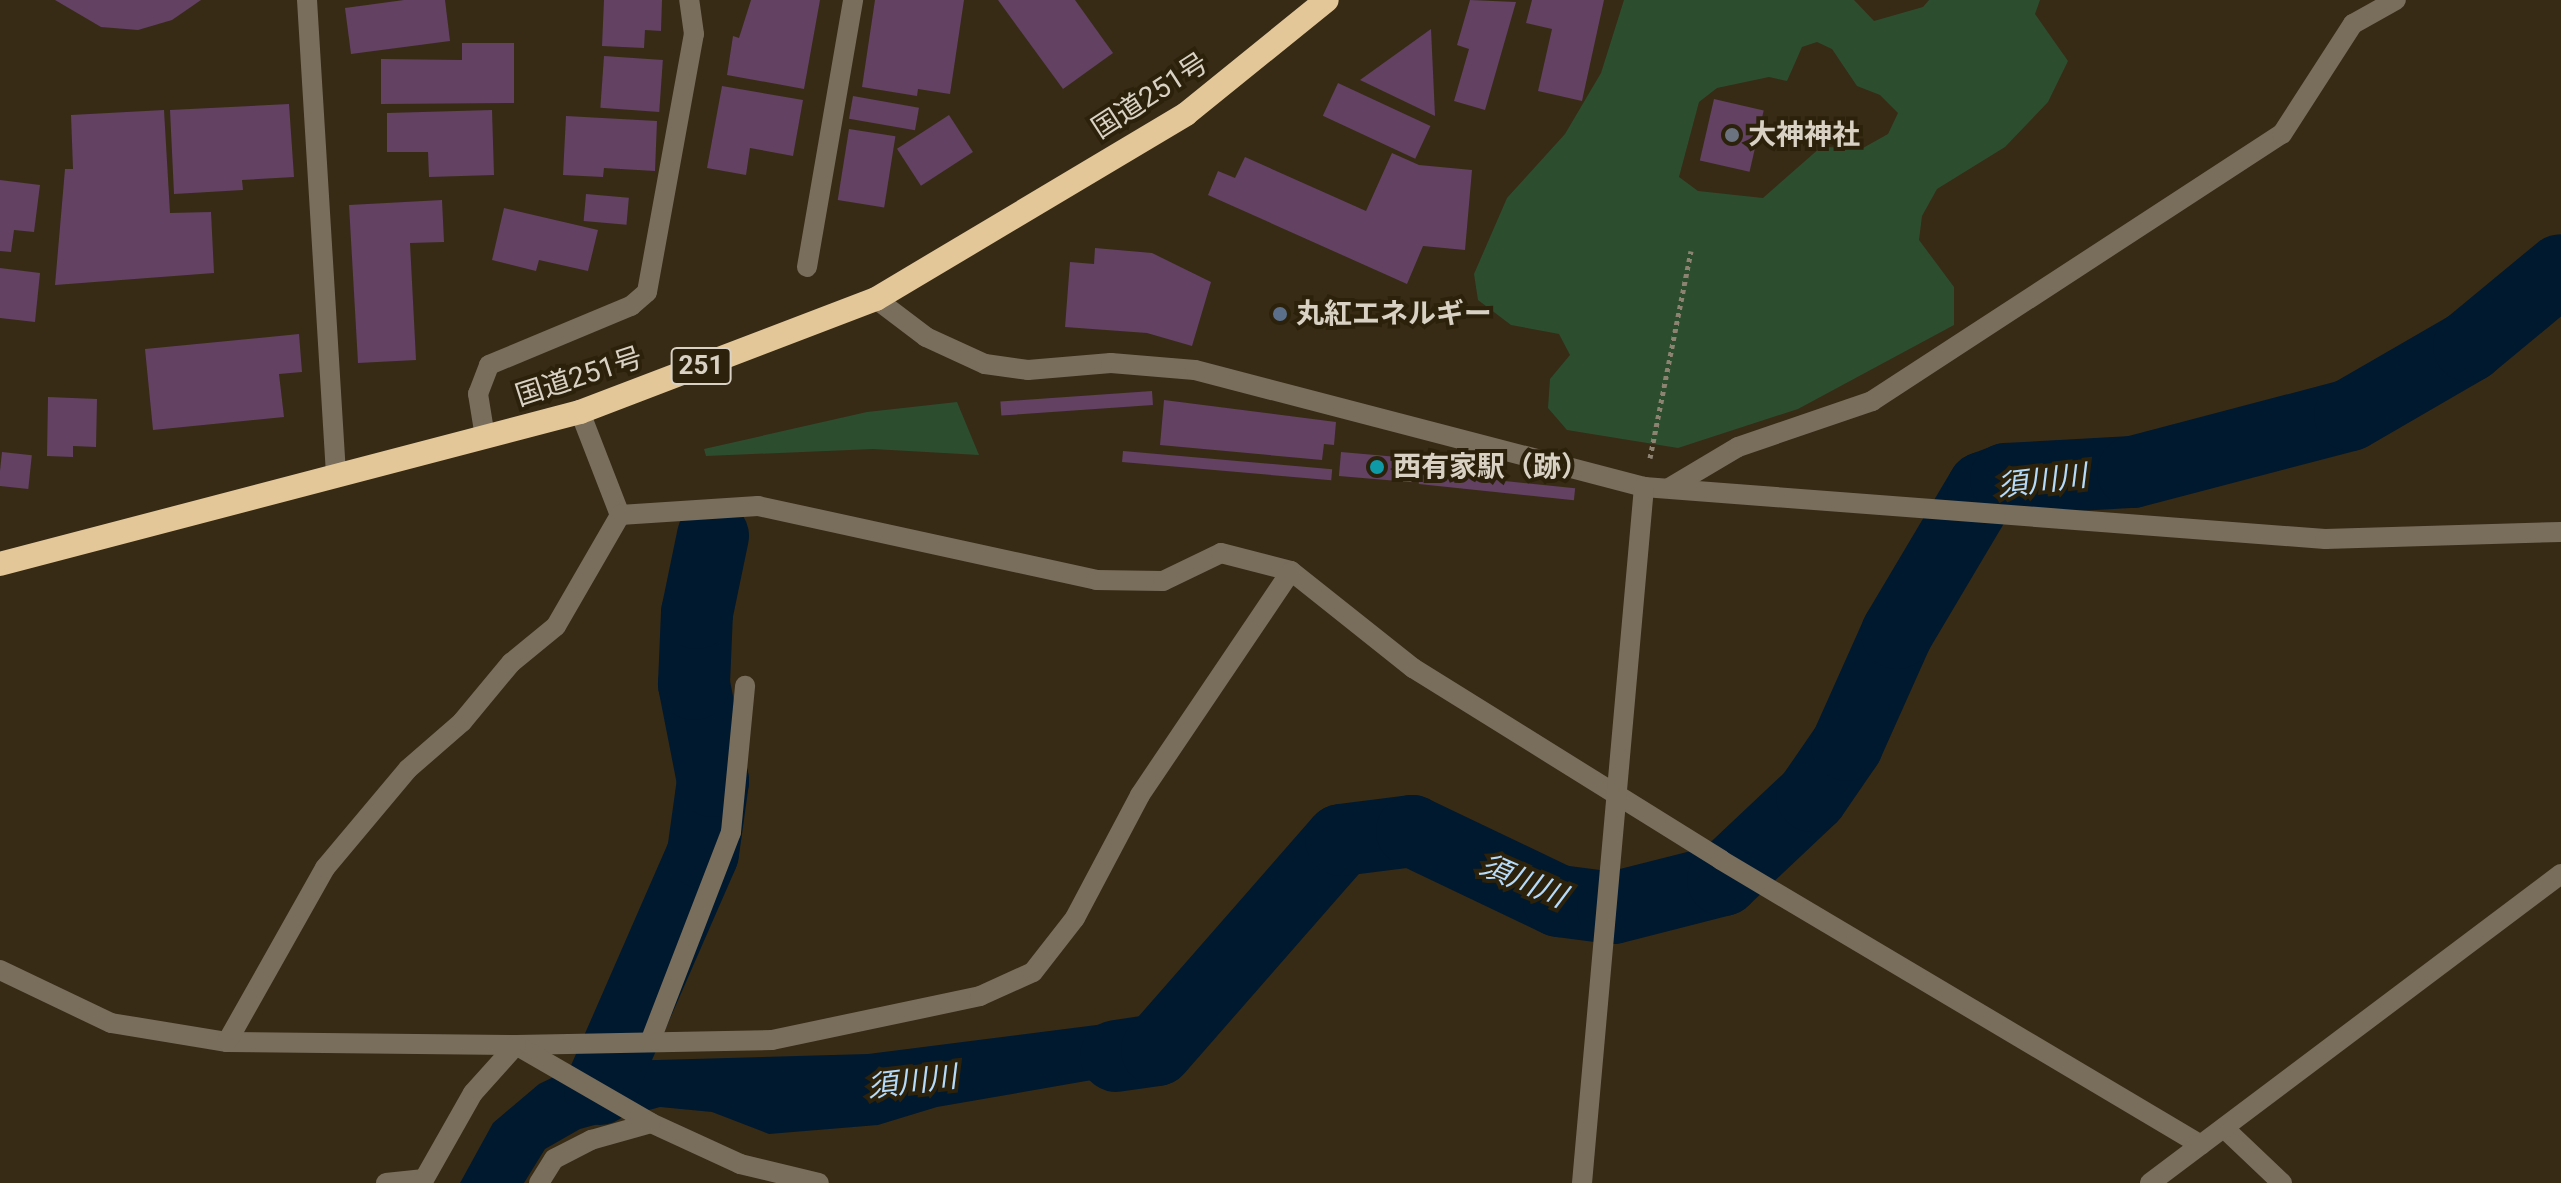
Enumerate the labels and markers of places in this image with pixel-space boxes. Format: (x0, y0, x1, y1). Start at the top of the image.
place label: 大神神社 (1748, 118, 1860, 152)
marker: 大神神社 (1723, 126, 1741, 144)
place label: 丸紅エネルギー (1296, 297, 1492, 331)
marker: 丸紅エネルギー (1271, 305, 1289, 323)
place label: 西有家駅（跡） (1393, 450, 1589, 484)
marker: 西有家駅（跡） (1368, 458, 1386, 476)

